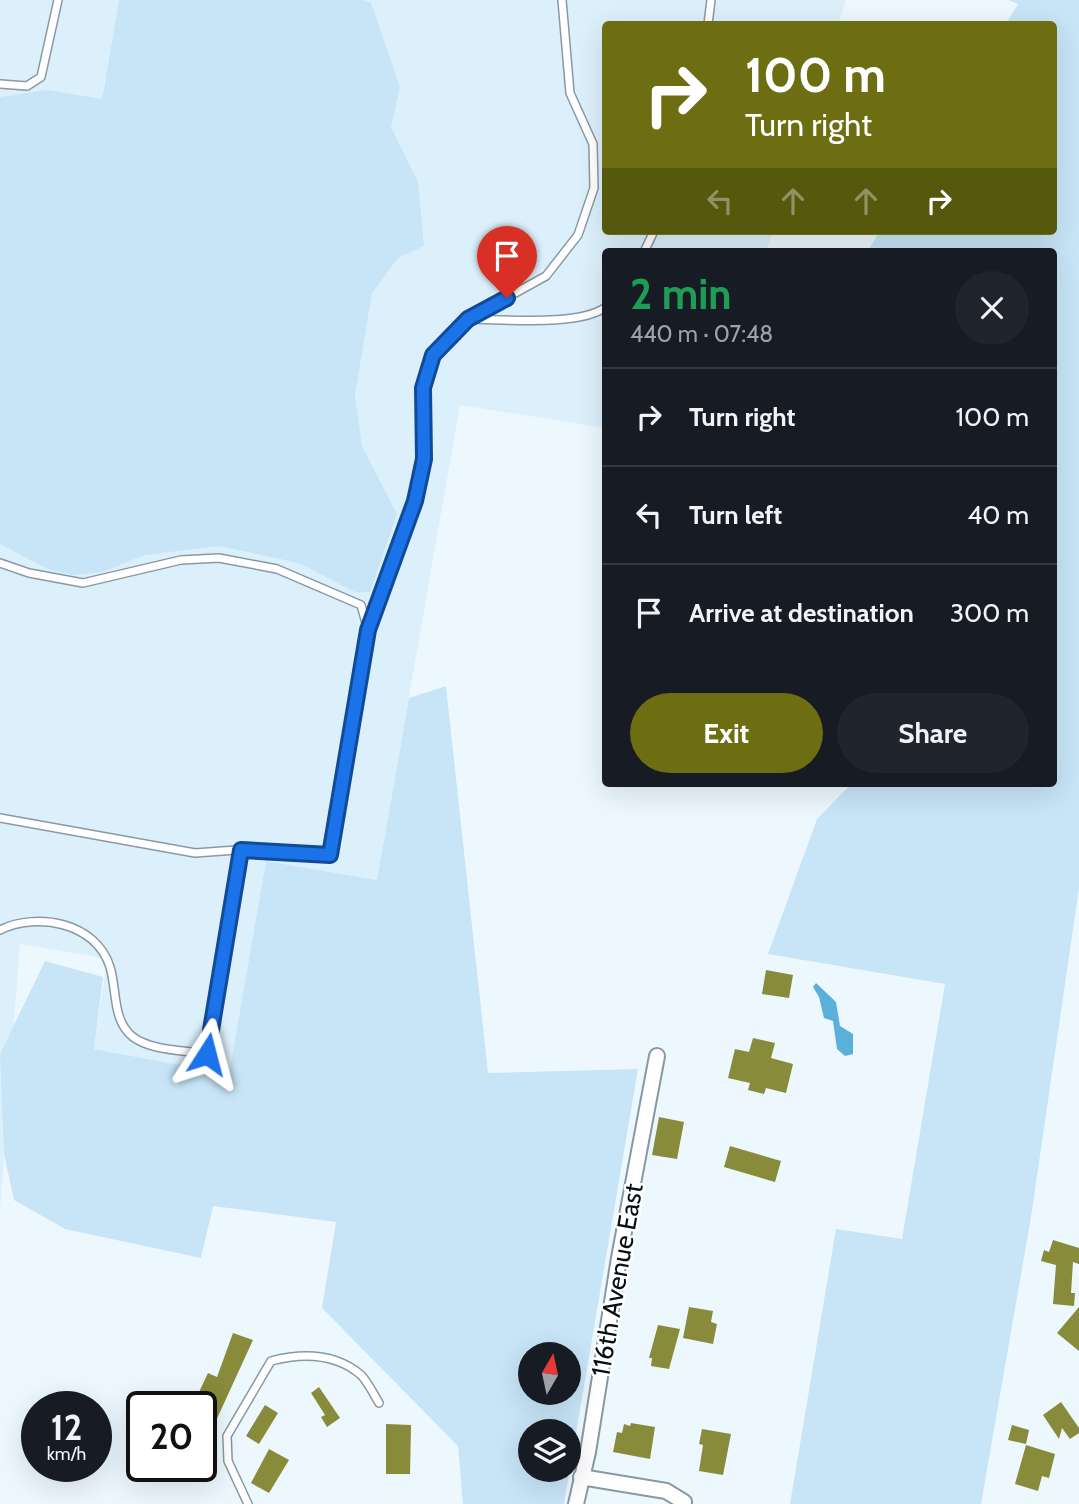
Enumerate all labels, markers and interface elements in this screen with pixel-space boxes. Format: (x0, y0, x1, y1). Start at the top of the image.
text: 100 m (745, 45, 886, 104)
icon: right (630, 49, 721, 140)
text: Turn right (745, 105, 872, 144)
icon: left (701, 182, 739, 220)
icon: ahead (774, 182, 812, 220)
icon: ahead (847, 182, 885, 220)
icon: right (920, 182, 958, 220)
pin (477, 226, 537, 298)
icon: arrive (488, 237, 526, 275)
text: 2 min (630, 268, 731, 320)
button: close (955, 271, 1029, 345)
text: 440 m · 07:48 (630, 320, 773, 348)
icon: right (630, 398, 668, 436)
text: Turn right (689, 401, 795, 433)
text: 100 m (956, 401, 1029, 433)
icon: left (630, 496, 668, 534)
text: Turn left (689, 499, 782, 531)
text: 40 m (967, 499, 1029, 531)
icon: arrive (630, 594, 668, 632)
text: Arrive at destination (689, 597, 914, 629)
text: 300 m (950, 597, 1029, 629)
button: Exit (630, 693, 823, 773)
button: Share (837, 693, 1029, 773)
position arrow (170, 1017, 244, 1091)
street label: 116th Avenue East (584, 1181, 650, 1379)
north arrow (518, 1342, 581, 1405)
map controls (518, 1342, 581, 1482)
speed limit sign: 20 (126, 1391, 217, 1482)
text: 12 (51, 1406, 82, 1449)
button: layers (518, 1419, 581, 1482)
text: km/h (47, 1443, 86, 1465)

